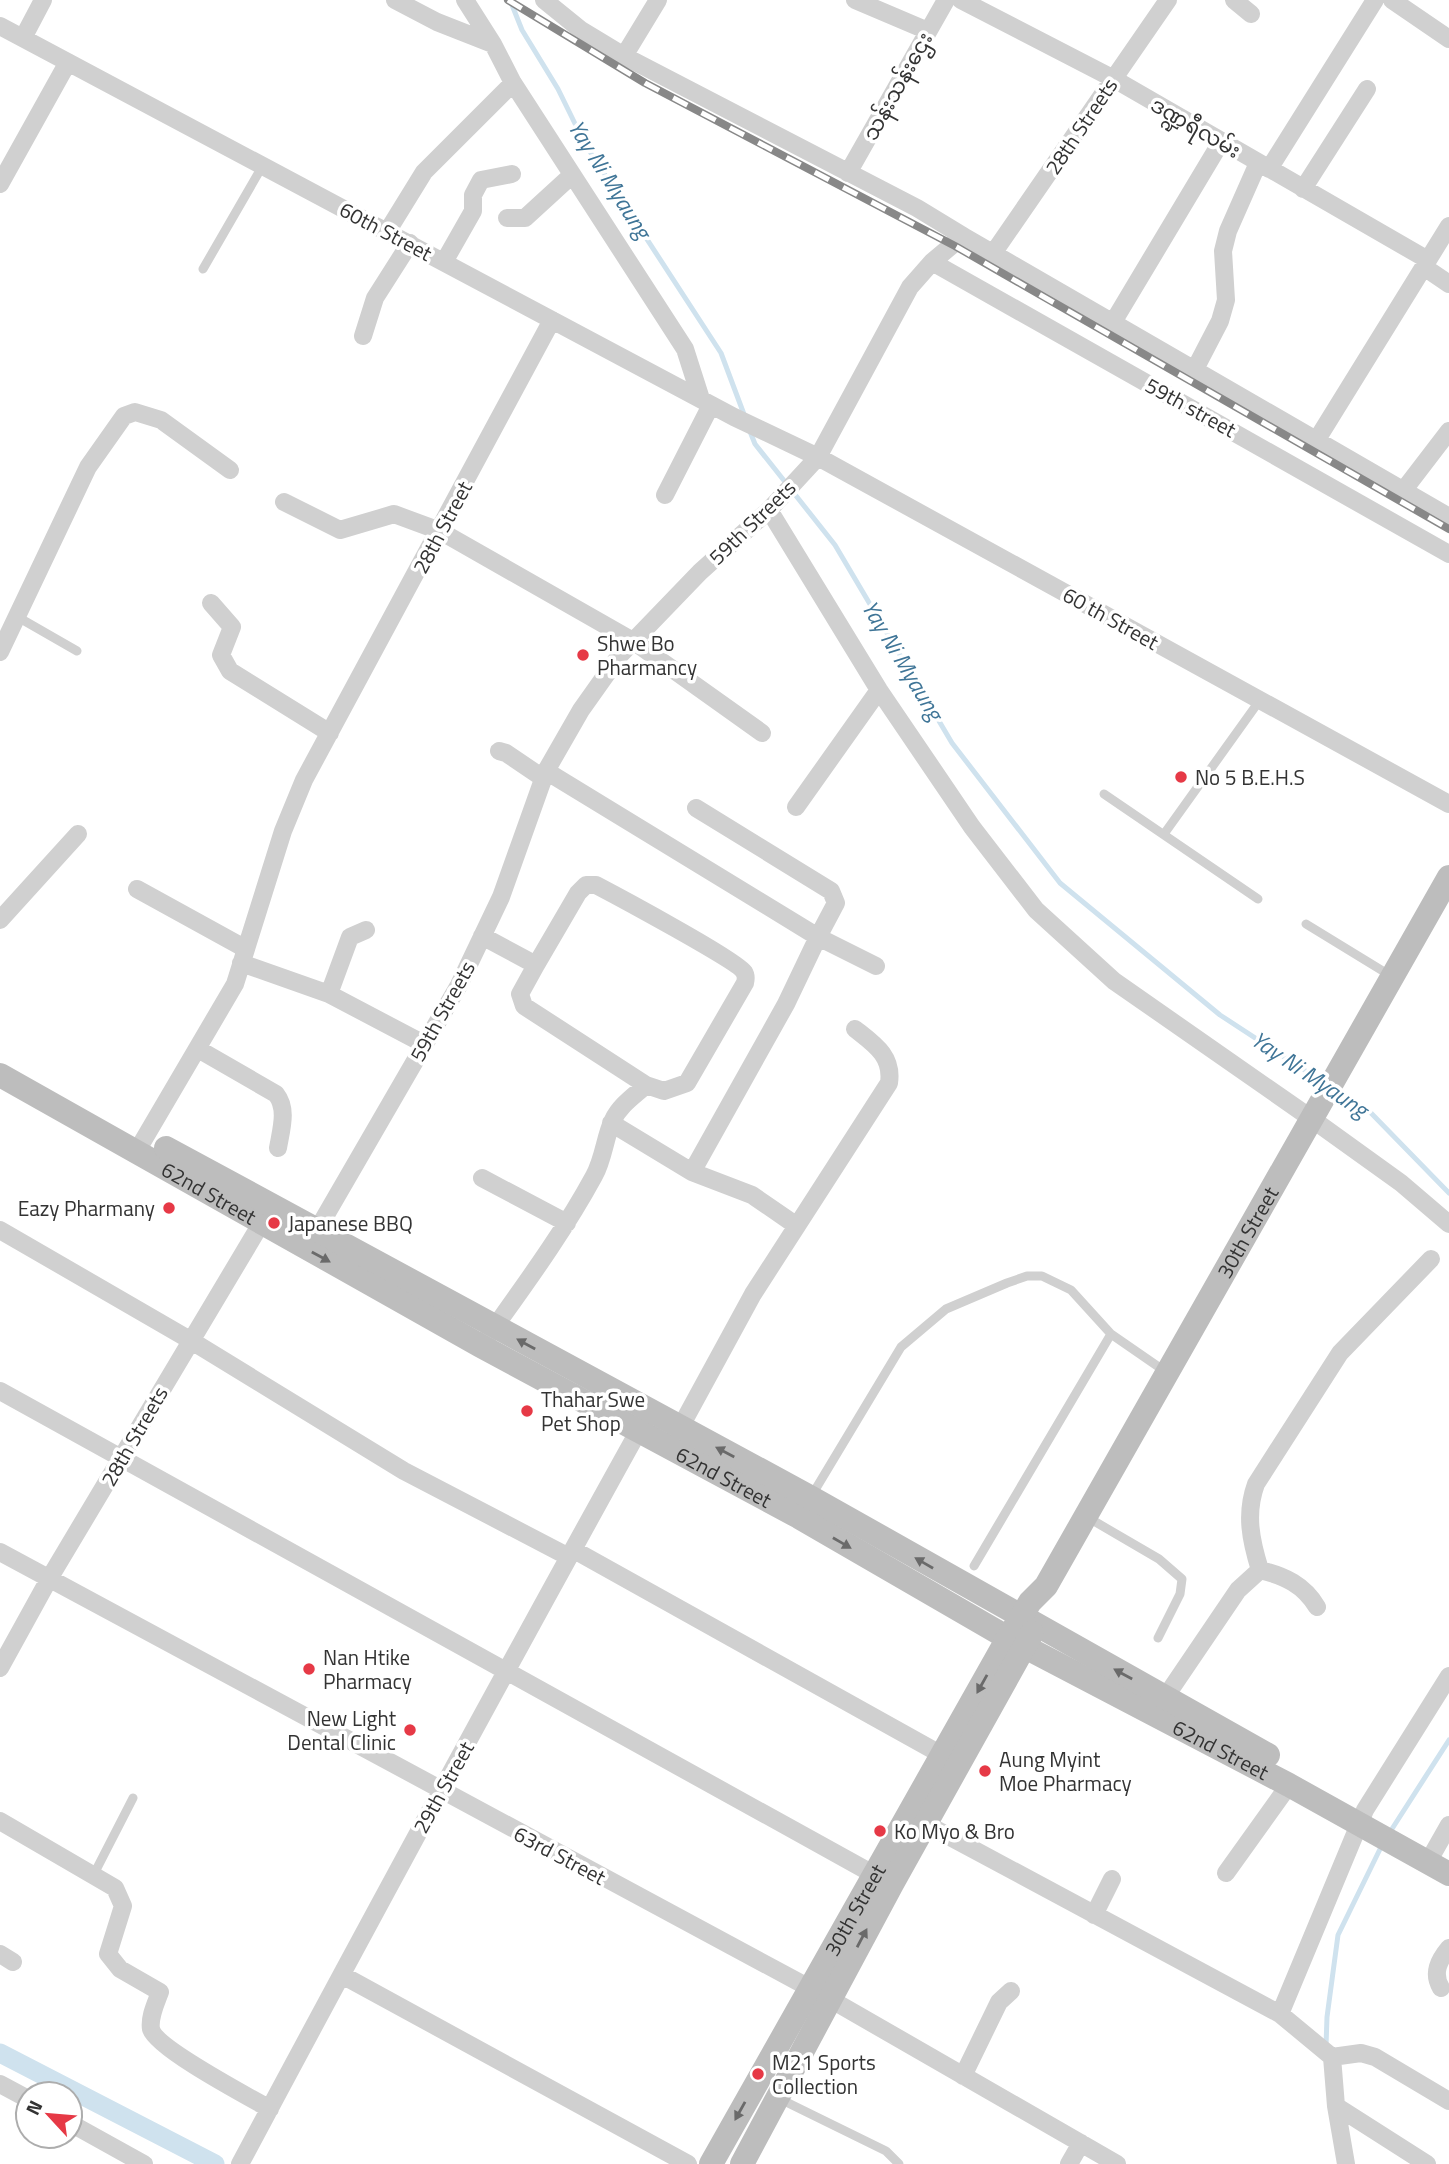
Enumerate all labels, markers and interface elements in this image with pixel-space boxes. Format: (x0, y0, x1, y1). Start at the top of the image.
street label: သန်းသန်းဌေး (854, 26, 942, 147)
street label: 28th Streets (1037, 71, 1125, 181)
street label: ဒဏ္ဍရီလမ်း (1143, 88, 1247, 168)
water label: Yay Ni Myaung (560, 113, 662, 247)
street label: 60th Street (334, 193, 439, 269)
street label: 59th street (1140, 369, 1243, 445)
street label: 59th Streets (701, 472, 803, 572)
street label: 28th Street (404, 474, 480, 579)
street label: 60 th Street (1057, 578, 1165, 658)
water label: Yay Ni Myaung (853, 593, 954, 729)
place label: Shwe Bo Pharmancy (597, 627, 697, 683)
marker: Shwe Bo Pharmancy (575, 647, 591, 663)
place label: No 5 B.E.H.S (1195, 761, 1305, 793)
marker: No 5 B.E.H.S (1173, 769, 1189, 785)
street label: 59th Streets (401, 955, 483, 1067)
water label: Yay Ni Myaung (1245, 1022, 1377, 1127)
street label: 62nd Street (156, 1153, 263, 1233)
street label: 30th Street (1208, 1180, 1286, 1284)
place label: Eazy Pharmany (18, 1192, 155, 1224)
marker: Eazy Pharmany (161, 1200, 177, 1216)
place label: Japanese BBQ (288, 1207, 413, 1239)
marker: Japanese BBQ (266, 1215, 282, 1231)
one-way arrow (311, 1251, 330, 1263)
one-way arrow (516, 1338, 536, 1349)
street label: 28th Streets (92, 1380, 176, 1492)
place label: Thahar Swe Pet Shop (541, 1383, 645, 1439)
marker: Thahar Swe Pet Shop (519, 1403, 535, 1419)
street label: 62nd Street (670, 1438, 778, 1516)
one-way arrow (715, 1447, 735, 1459)
one-way arrow (833, 1536, 852, 1549)
one-way arrow (915, 1557, 934, 1569)
place label: Nan Htike Pharmacy (323, 1641, 412, 1697)
marker: Nan Htike Pharmacy (301, 1661, 317, 1677)
one-way arrow (1112, 1669, 1132, 1681)
one-way arrow (976, 1674, 988, 1693)
place label: New Light Dental Clinic (287, 1702, 397, 1758)
street label: 62nd Street (1167, 1711, 1275, 1788)
marker: New Light Dental Clinic (402, 1722, 418, 1738)
street label: 29th Street (405, 1735, 482, 1839)
place label: Aung Myint Moe Pharmacy (999, 1743, 1132, 1799)
marker: Aung Myint Moe Pharmacy (977, 1763, 993, 1779)
place label: Ko Myo & Bro (894, 1815, 1015, 1847)
street label: 63rd Street (508, 1817, 612, 1893)
marker: Ko Myo & Bro (872, 1823, 888, 1839)
street label: 30th Street (816, 1857, 894, 1962)
one-way arrow (856, 1928, 868, 1948)
place label: M21 Sports Collection (772, 2046, 876, 2102)
marker: M21 Sports Collection (750, 2066, 766, 2082)
north arrow (14, 2080, 84, 2150)
text: N (17, 2095, 49, 2120)
one-way arrow (734, 2102, 746, 2121)

